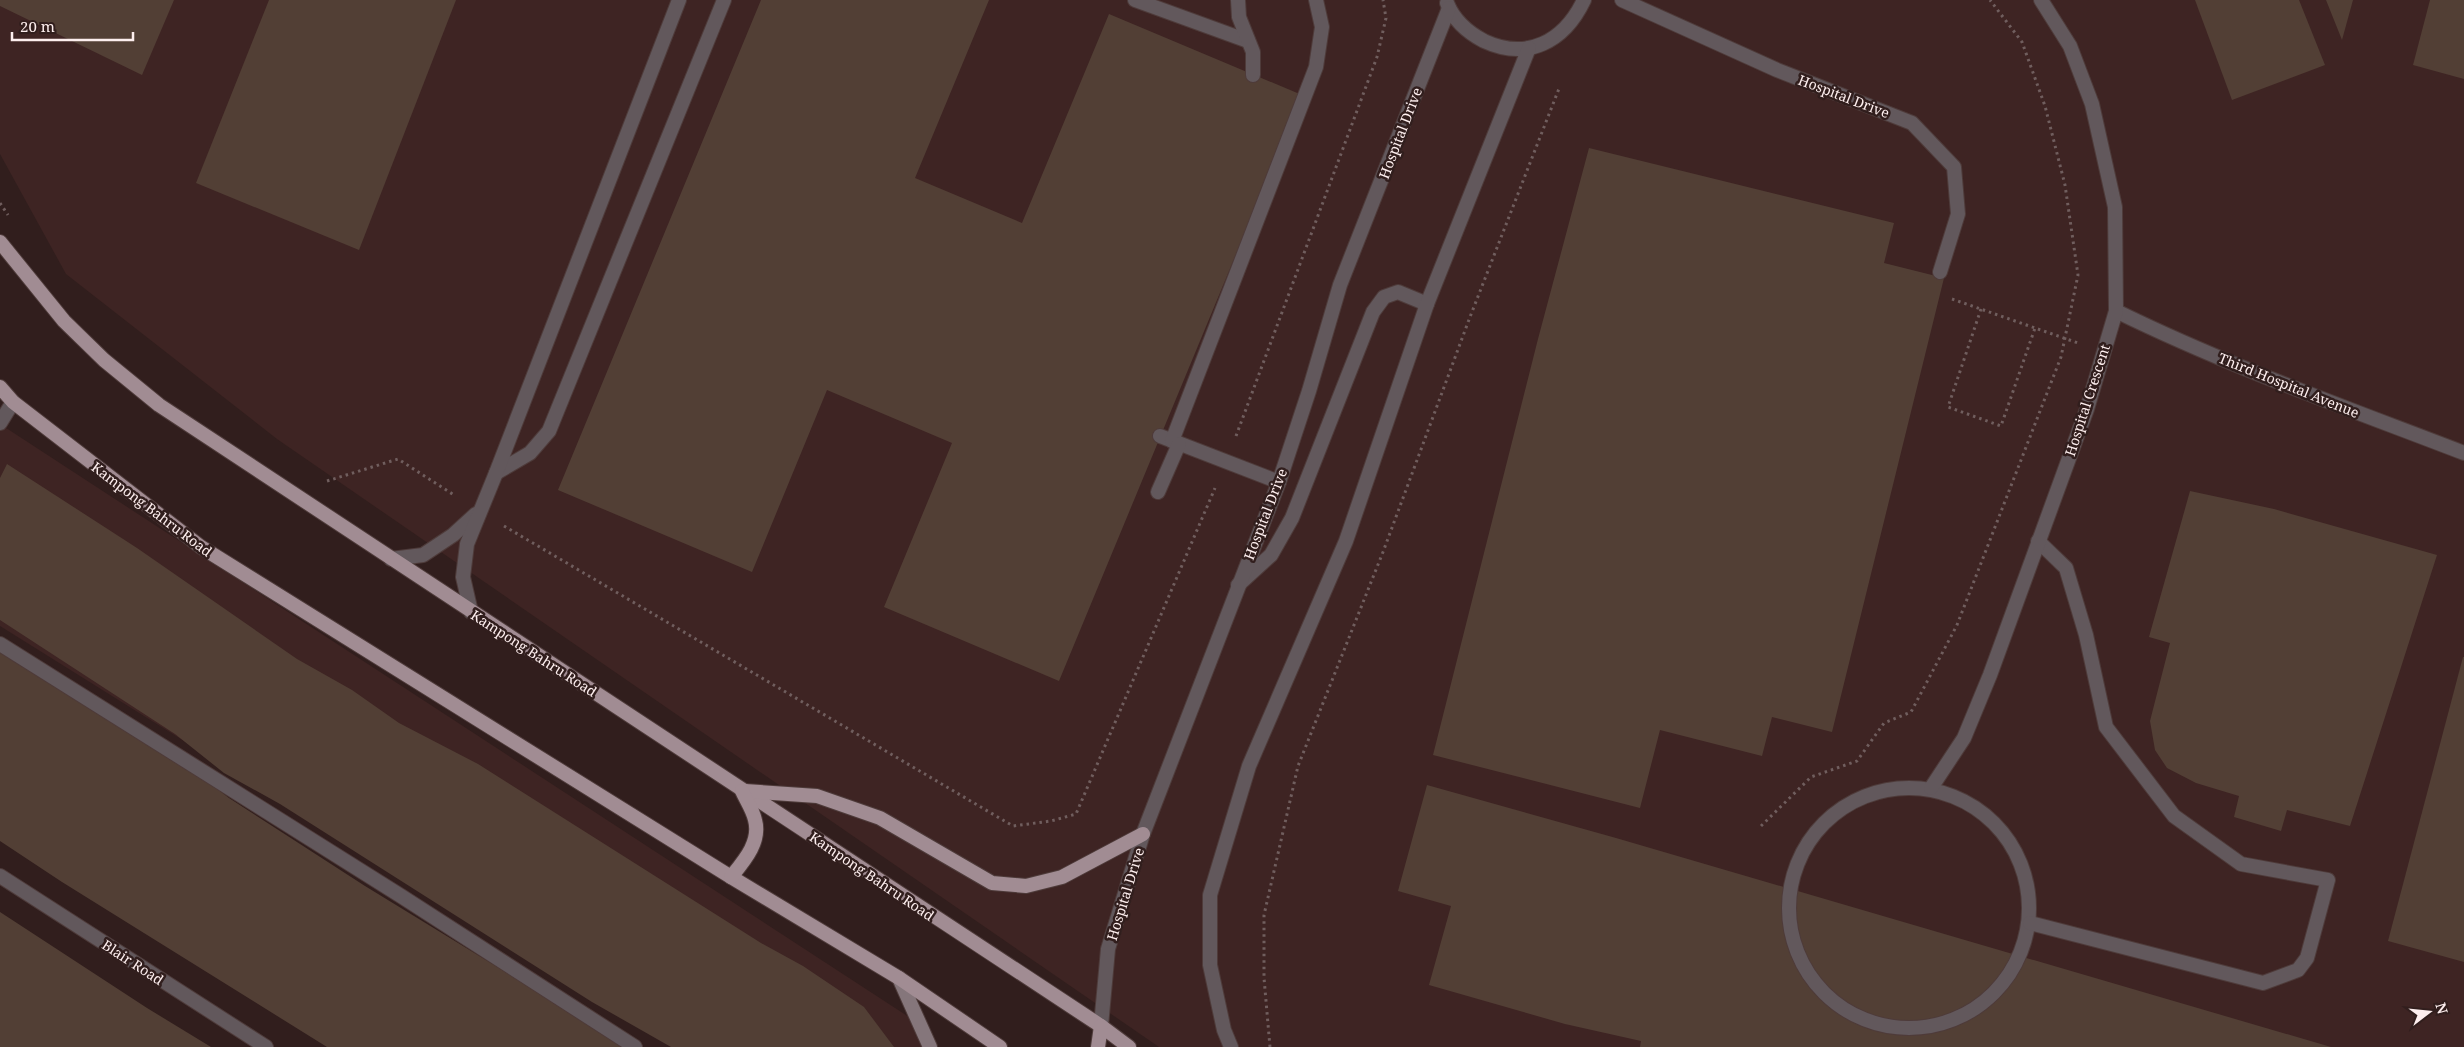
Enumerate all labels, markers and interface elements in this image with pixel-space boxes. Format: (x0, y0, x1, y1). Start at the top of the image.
scale bar (12, 10, 134, 42)
text: 20 m (20, 16, 55, 36)
street label: Hospital Drive (1796, 70, 1892, 122)
street label: Hospital Drive (1374, 85, 1426, 181)
street label: Hospital Crescent (2060, 342, 2114, 458)
street label: Third Hospital Avenue (2216, 348, 2362, 422)
street label: Kampong Bahru Road (88, 457, 217, 561)
street label: Hospital Drive (1239, 466, 1291, 562)
street label: Kampong Bahru Road (467, 605, 601, 701)
street label: Kampong Bahru Road (806, 827, 938, 925)
street label: Hospital Drive (1102, 845, 1148, 943)
street label: Blair Road (99, 935, 168, 989)
north arrow (2404, 987, 2454, 1037)
text: N (2431, 1000, 2453, 1016)

